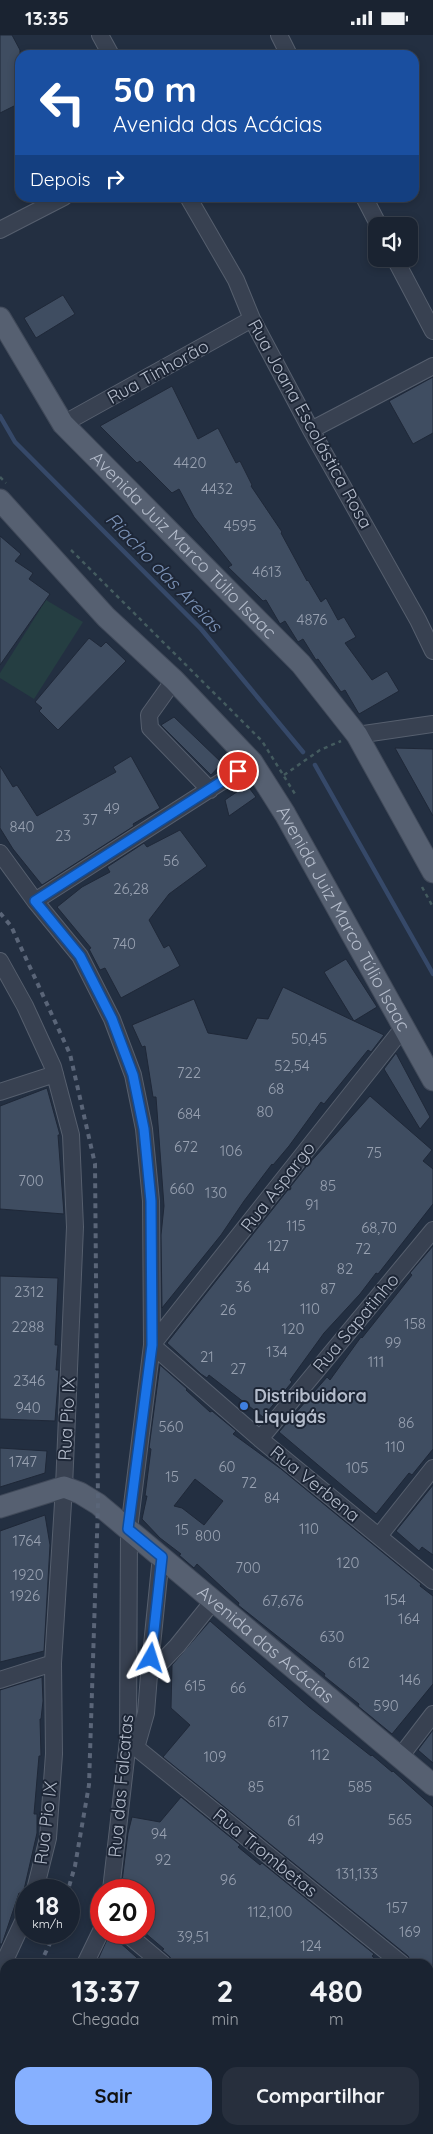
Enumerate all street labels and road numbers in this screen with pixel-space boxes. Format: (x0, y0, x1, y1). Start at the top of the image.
street label: Rua Joana Escolástica Rosa (243, 315, 378, 533)
street label: Rua Tinhorão (103, 334, 213, 409)
street label: Avenida Juiz Marco Túlio Isaac (86, 446, 281, 643)
street label: Avenida Juiz Marco Túlio Isaac (272, 801, 416, 1035)
street label: Rua Aspargo (235, 1137, 320, 1236)
street label: Rua Sapatinho (308, 1268, 404, 1377)
street label: Rua Pio IX (53, 1376, 80, 1461)
street label: Rua Verbena (266, 1440, 365, 1527)
street label: Avenida das Acácias (193, 1580, 339, 1708)
street label: Rua das Falcatas (103, 1713, 138, 1858)
street label: Rua Pio IX (29, 1780, 62, 1866)
street label: Rua Trombetas (208, 1803, 322, 1902)

